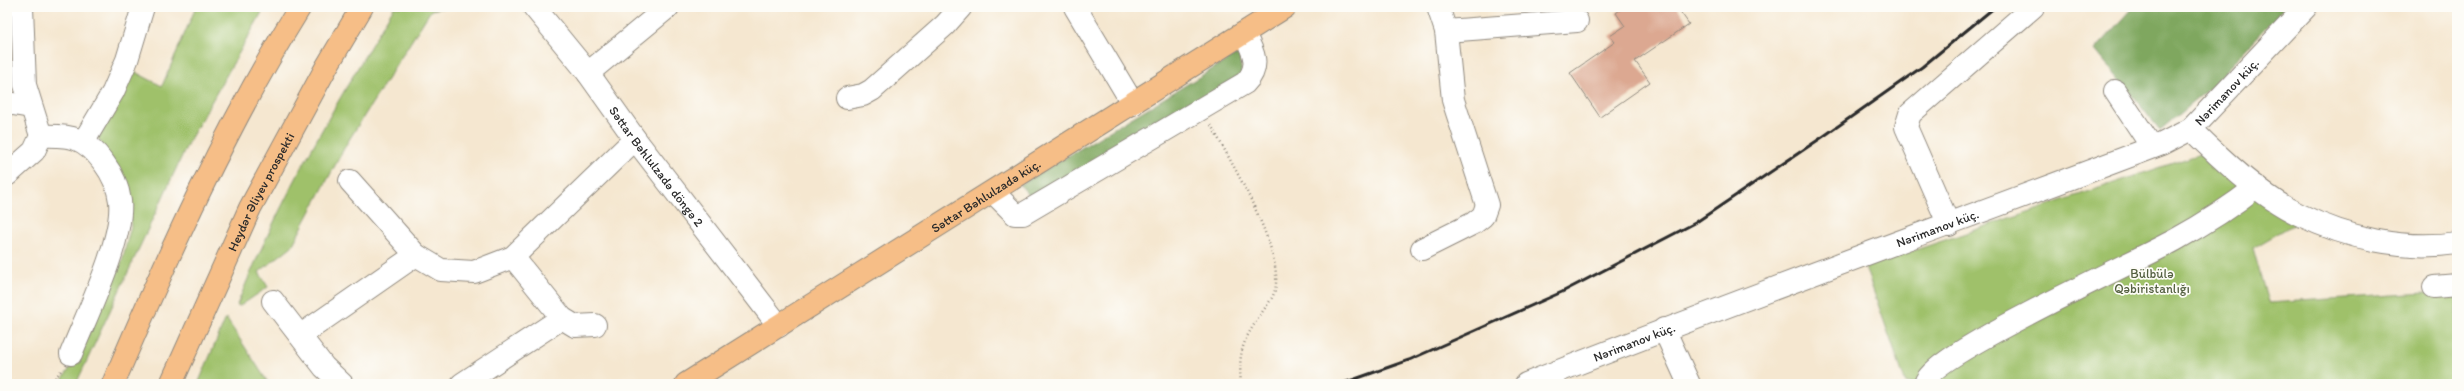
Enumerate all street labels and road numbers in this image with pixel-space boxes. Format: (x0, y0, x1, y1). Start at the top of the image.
street label: Nərimanov küç. (2192, 55, 2262, 129)
street label: Səttar Bəhlulzadə döngə 2 (606, 103, 707, 230)
street label: Heydər Əliyev prospekti (225, 130, 297, 254)
street label: Səttar Bəhlulzadə küç. (928, 156, 1043, 236)
street label: Nərimanov küç. (1894, 206, 1981, 250)
street label: Nərimanov küç. (1591, 320, 1677, 365)

